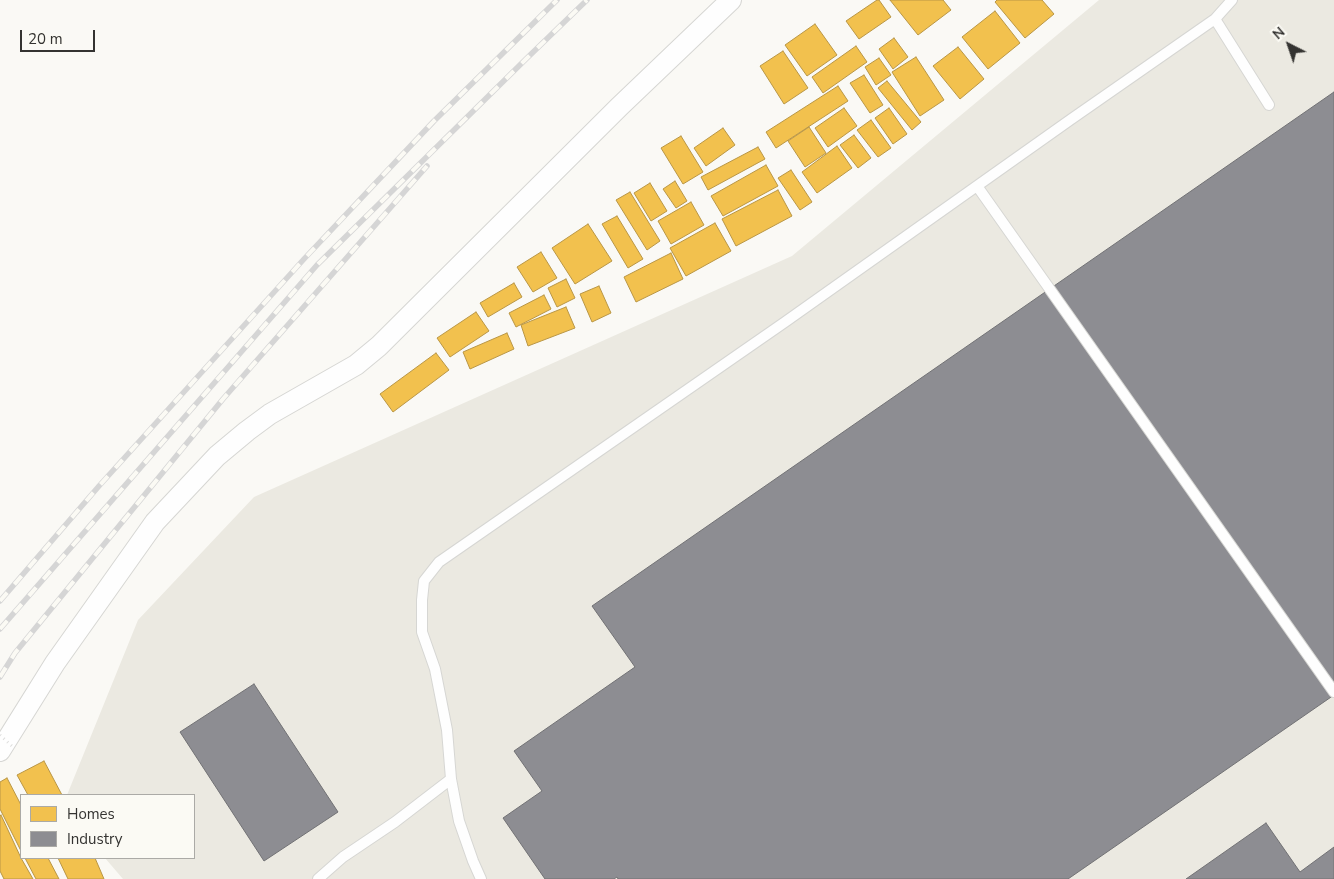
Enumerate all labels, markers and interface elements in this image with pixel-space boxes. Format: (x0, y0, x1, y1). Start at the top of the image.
scale bar (22, 20, 98, 52)
north arrow (1264, 20, 1314, 70)
text: N (1269, 23, 1289, 44)
text: 20 m (28, 29, 63, 49)
legend (20, 794, 195, 859)
text: Homes (67, 804, 115, 824)
text: Industry (67, 829, 122, 849)

